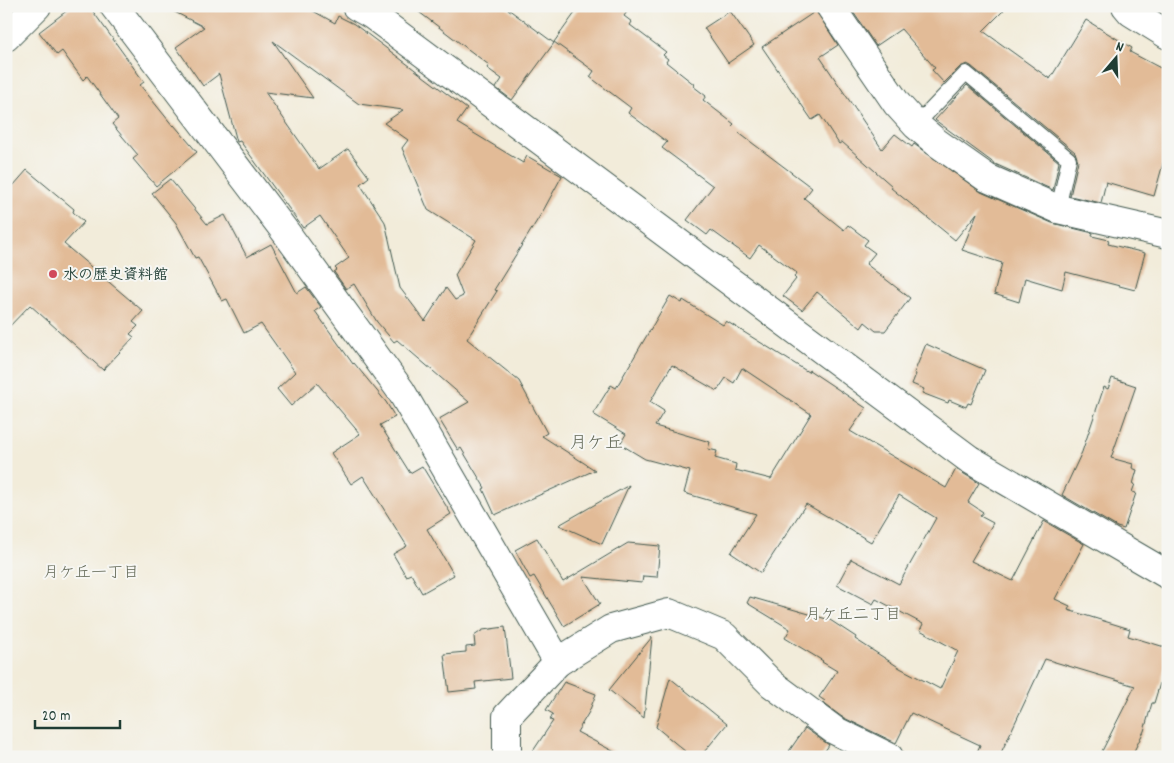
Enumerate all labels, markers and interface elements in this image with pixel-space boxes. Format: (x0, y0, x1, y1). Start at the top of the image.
north arrow (1092, 32, 1142, 82)
text: N (1113, 37, 1126, 58)
place label: 水の歴史資料館 (63, 265, 168, 287)
marker: 水の歴史資料館 (47, 268, 59, 280)
district label: 月ケ丘 (569, 432, 623, 457)
district label: 月ケ丘一丁目 (43, 562, 139, 585)
district label: 月ケ丘二丁目 (805, 604, 901, 627)
scale bar (35, 698, 120, 730)
text: 20 m (42, 706, 70, 728)

